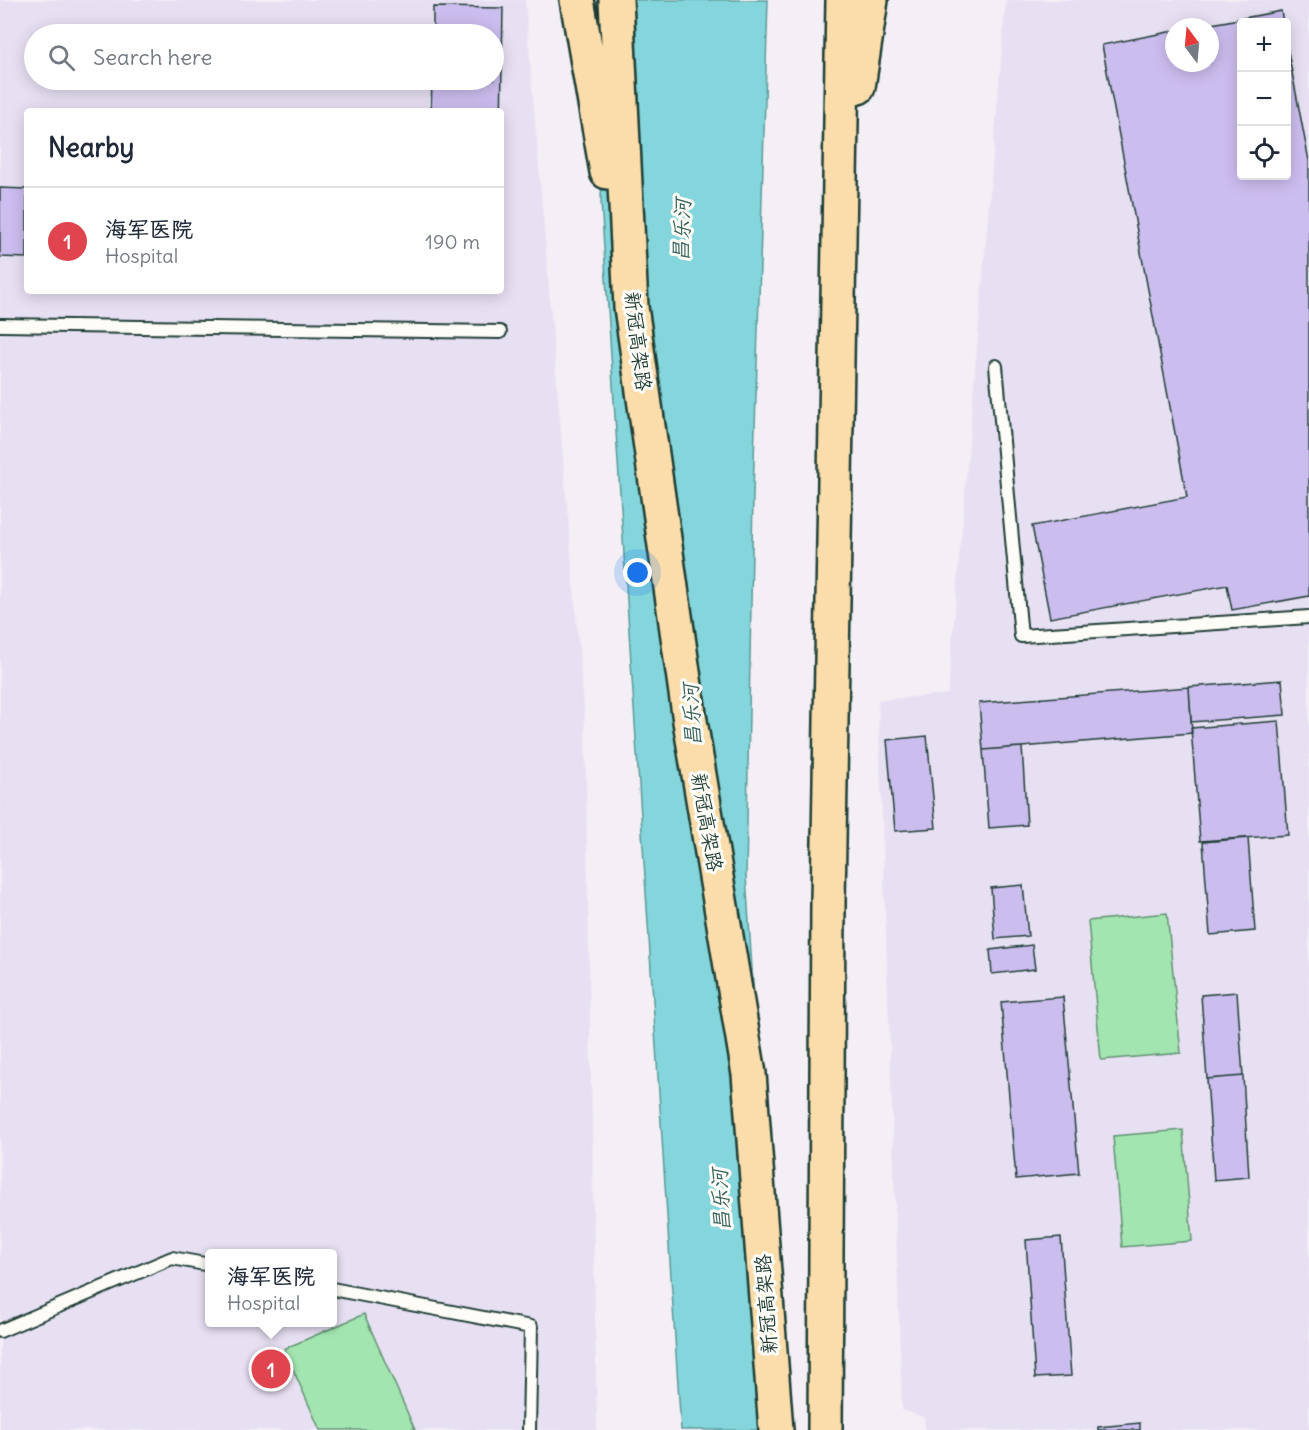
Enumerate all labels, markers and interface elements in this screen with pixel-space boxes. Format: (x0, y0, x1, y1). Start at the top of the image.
north arrow (1165, 18, 1219, 72)
map controls (1237, 18, 1291, 180)
button: + (1237, 18, 1291, 72)
search box (24, 24, 504, 90)
icon: search (45, 41, 78, 74)
text: Search here (93, 43, 212, 71)
button: − (1237, 72, 1291, 126)
button: locate (1237, 126, 1291, 180)
text: Nearby (48, 131, 134, 164)
water label: 昌乐河 (667, 195, 696, 262)
text: 海军医院 (105, 215, 193, 243)
text: 1 (64, 229, 71, 254)
text: 190 m (425, 229, 480, 254)
text: Hospital (105, 243, 178, 268)
street label: 新冠高架路 (620, 290, 657, 393)
your location (623, 558, 652, 587)
water label: 昌乐河 (676, 680, 707, 747)
street label: 新冠高架路 (686, 771, 729, 874)
water label: 昌乐河 (705, 1165, 736, 1232)
popup (205, 1249, 337, 1327)
street label: 新冠高架路 (749, 1252, 781, 1355)
text: 海军医院 (227, 1262, 315, 1290)
text: Hospital (227, 1290, 300, 1315)
pin: 1 (252, 1346, 290, 1392)

